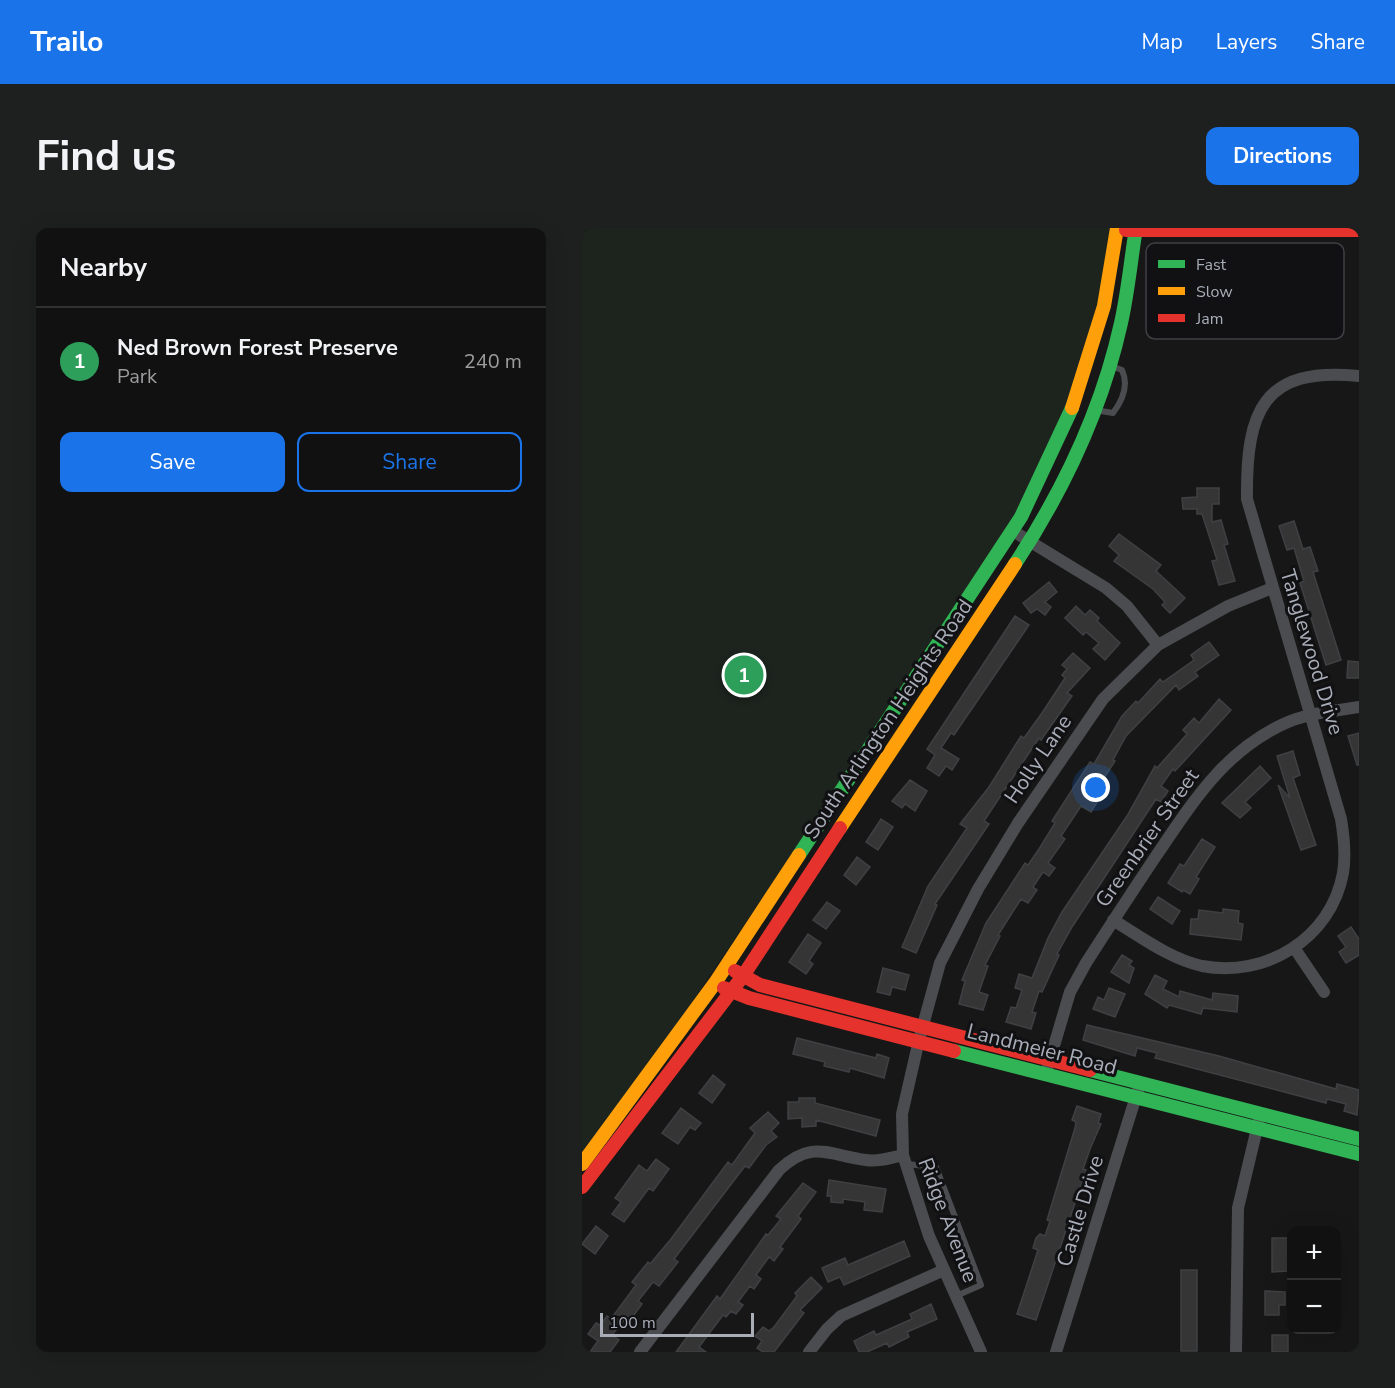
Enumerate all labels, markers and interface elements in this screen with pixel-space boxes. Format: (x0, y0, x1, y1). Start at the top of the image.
text: Trailo (30, 23, 103, 61)
text: Map (1141, 28, 1183, 56)
text: Layers (1216, 28, 1277, 56)
text: Share (1310, 28, 1365, 56)
button: Directions (1206, 127, 1359, 185)
text: Find us (36, 128, 176, 185)
legend (1146, 243, 1344, 339)
text: Nearby (60, 250, 147, 285)
text: Fast (1196, 254, 1227, 276)
text: Slow (1196, 281, 1233, 303)
text: Jam (1195, 308, 1223, 330)
text: Ned Brown Forest Preserve (117, 333, 398, 363)
text: 1 (74, 348, 86, 375)
text: 240 m (464, 348, 522, 375)
text: Park (117, 363, 157, 390)
button: Save (60, 432, 285, 492)
button: Share (297, 432, 522, 492)
street label: Tanglewood Drive (1273, 566, 1351, 738)
street label: South Arlington Heights Road (797, 594, 979, 844)
pin: 1 (724, 652, 764, 698)
street label: Holly Lane (998, 709, 1078, 809)
street label: Greenbrier Street (1089, 763, 1206, 913)
your location (1081, 773, 1110, 802)
street label: Landmeier Road (964, 1017, 1120, 1081)
street label: Castle Drive (1050, 1152, 1110, 1270)
street label: Ridge Avenue (911, 1154, 985, 1286)
map controls (1287, 1226, 1341, 1334)
button: + (1287, 1226, 1341, 1280)
button: − (1287, 1280, 1341, 1334)
scale bar (600, 1310, 754, 1338)
text: 100 m (609, 1312, 656, 1334)

